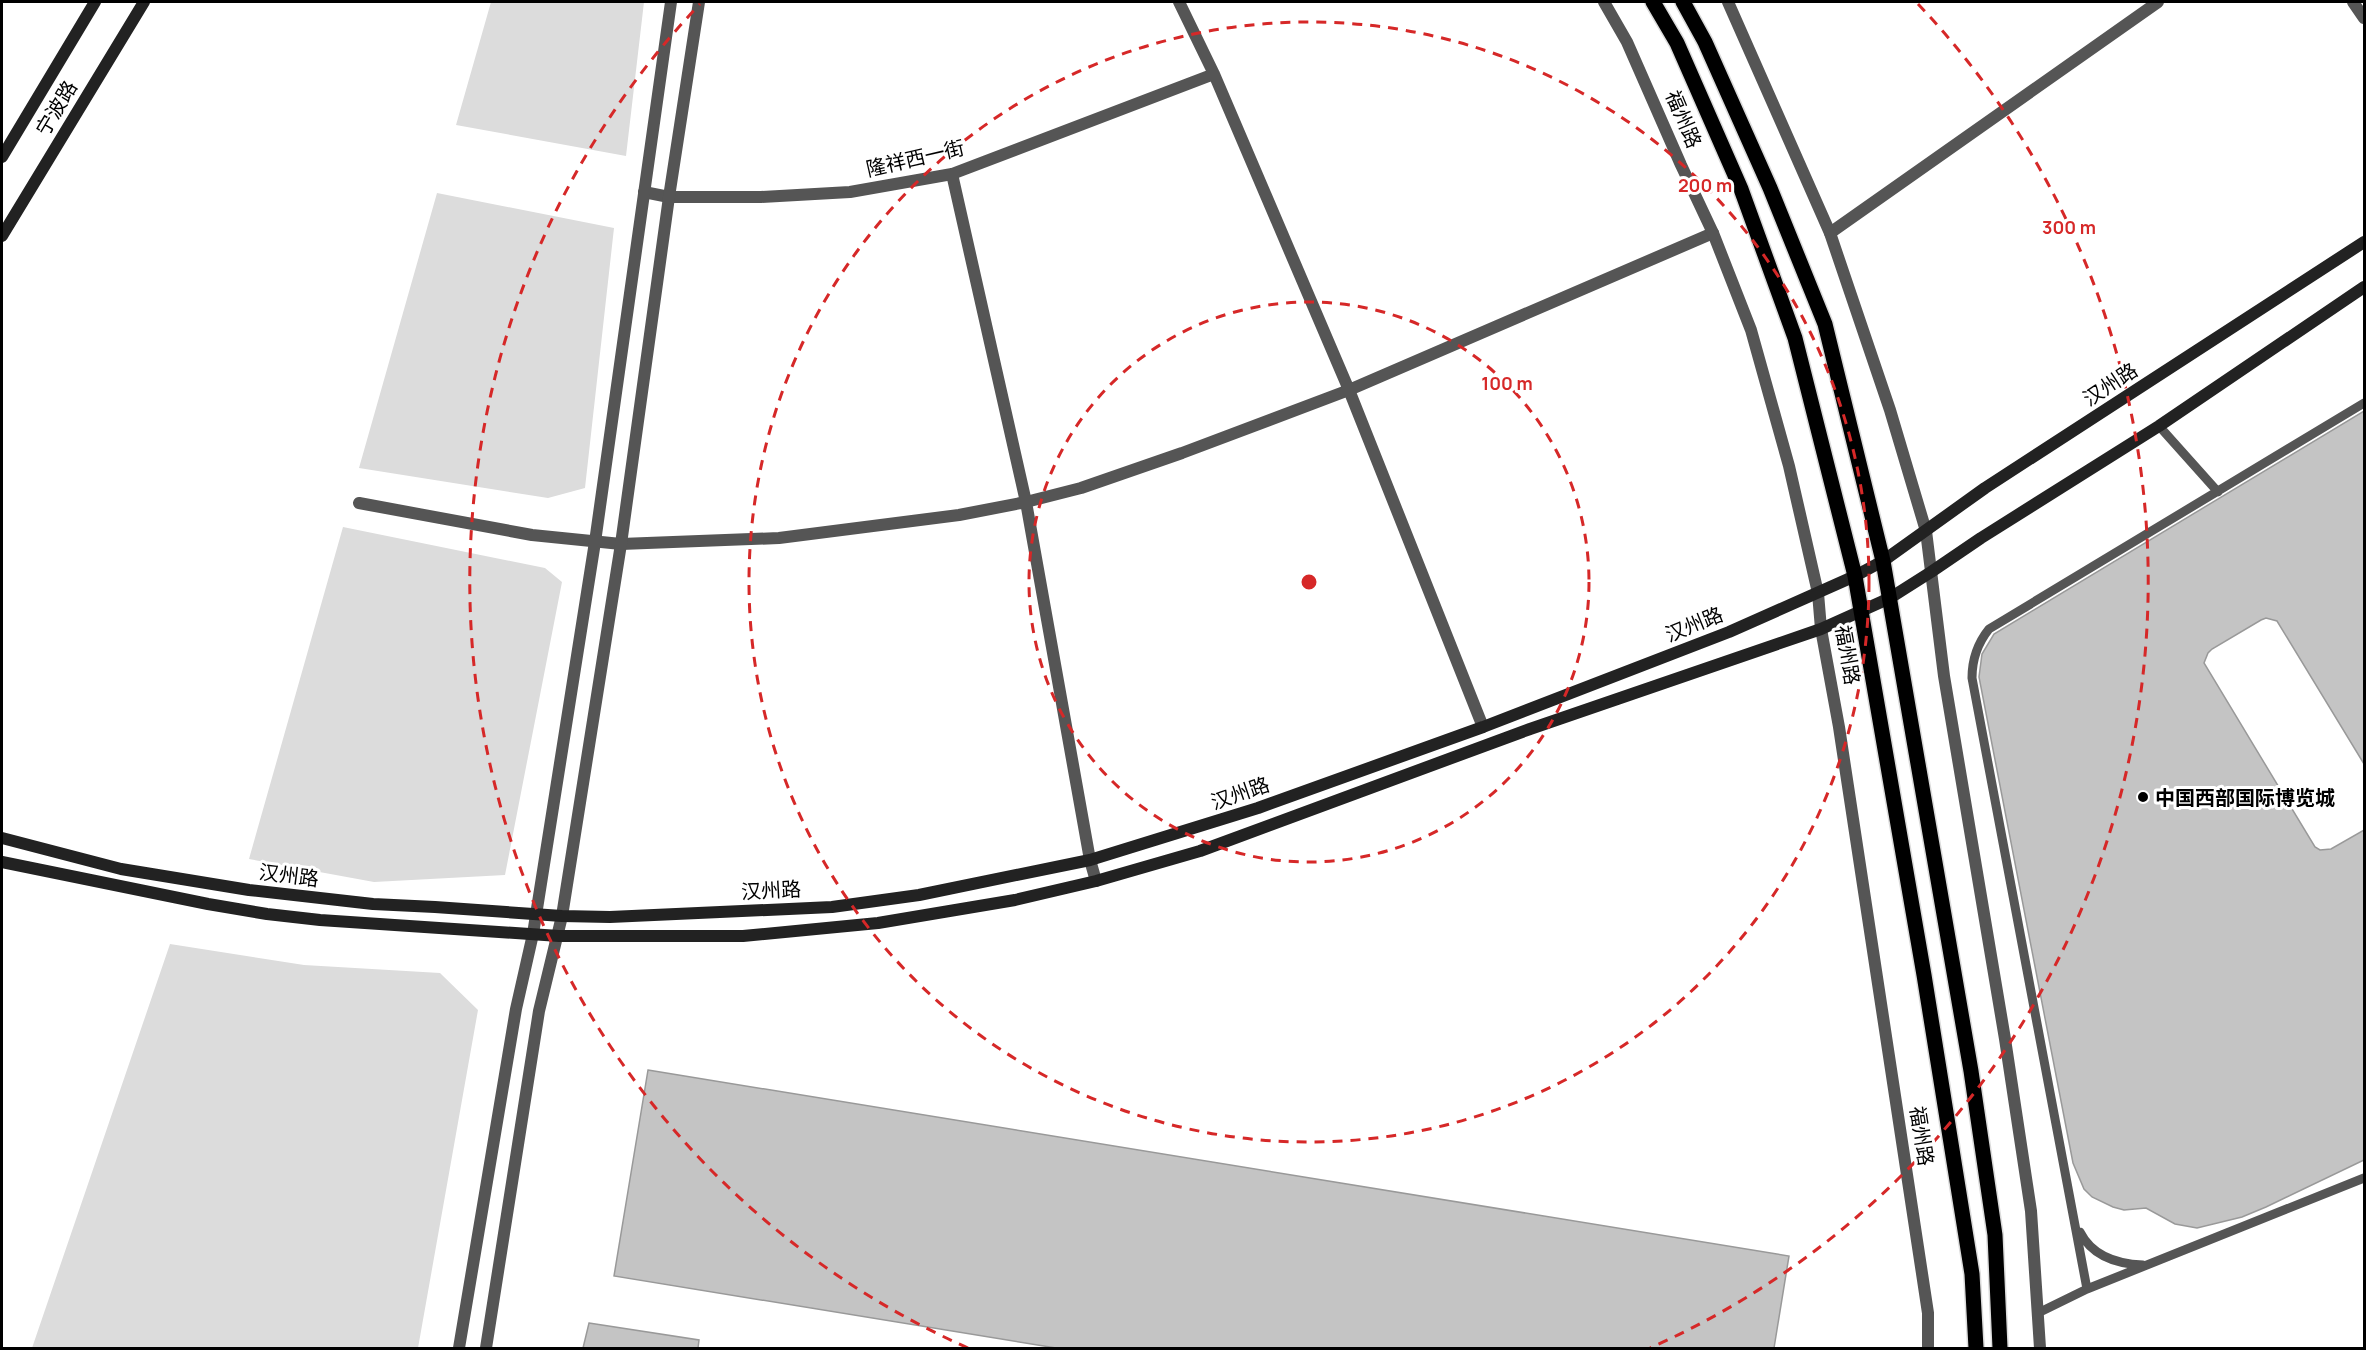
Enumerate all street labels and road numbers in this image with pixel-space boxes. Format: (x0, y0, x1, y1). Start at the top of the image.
street label: 宁波路 (29, 75, 83, 141)
street label: 福州路 (1660, 86, 1708, 152)
street label: 隆祥西一街 (863, 134, 967, 182)
street label: 汉州路 (2077, 356, 2143, 412)
street label: 汉州路 (1661, 600, 1727, 648)
street label: 福州路 (1829, 623, 1867, 687)
street label: 汉州路 (1207, 770, 1273, 816)
street label: 汉州路 (258, 858, 320, 892)
street label: 汉州路 (740, 875, 802, 905)
street label: 福州路 (1904, 1104, 1940, 1168)

